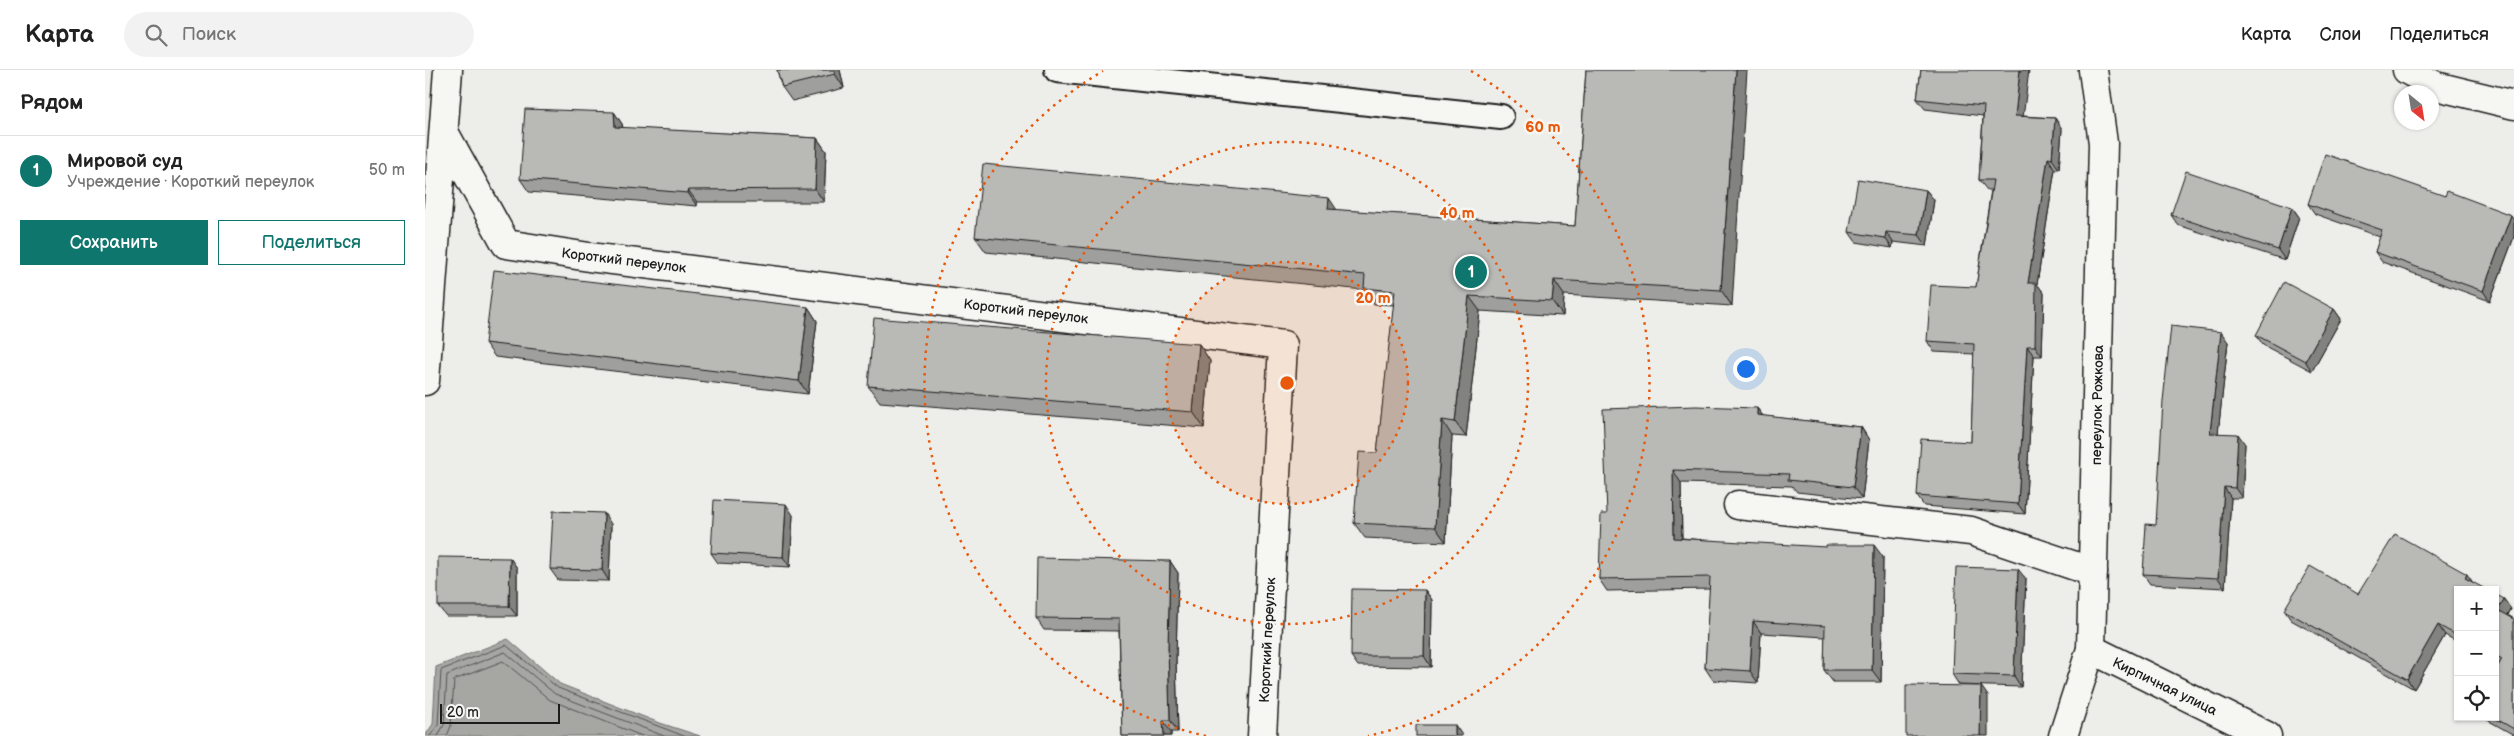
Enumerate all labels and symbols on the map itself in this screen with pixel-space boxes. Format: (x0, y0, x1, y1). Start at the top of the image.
north arrow (2394, 85, 2439, 130)
text: 60 m (1525, 118, 1561, 137)
text: 40 m (1439, 204, 1475, 223)
street label: Короткий переулок (561, 244, 688, 277)
pin: 1 (1455, 253, 1487, 291)
text: 20 m (1356, 289, 1391, 308)
street label: Короткий переулок (963, 295, 1090, 328)
street label: переулок Рожкова (2088, 344, 2107, 465)
your location (1733, 356, 1759, 382)
centre of rings (1278, 374, 1296, 392)
street label: Короткий переулок (1256, 576, 1279, 703)
street label: Кирпичная улица (2110, 654, 2221, 719)
scale bar (440, 701, 560, 724)

